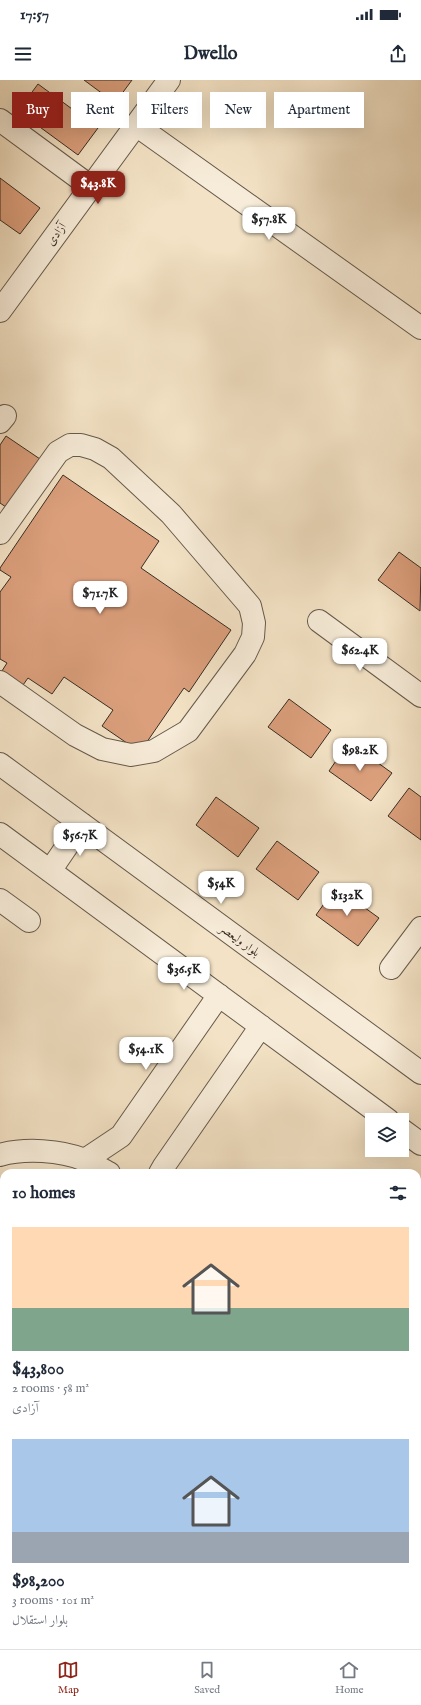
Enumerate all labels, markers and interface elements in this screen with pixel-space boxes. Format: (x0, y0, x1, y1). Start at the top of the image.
text: 17:57 (20, 5, 49, 24)
icon: menu (12, 43, 34, 65)
text: Dwello (184, 43, 237, 66)
icon: share (387, 43, 409, 65)
chip: Buy (12, 92, 63, 128)
chip: Rent (71, 92, 129, 128)
chip: Filters (137, 92, 202, 128)
chip: New (210, 92, 266, 128)
chip: Apartment (274, 92, 364, 128)
pin: $43.8K (65, 171, 131, 205)
text: $43.8K (80, 175, 116, 192)
pin: $57.8K (236, 207, 302, 241)
text: $57.8K (251, 211, 287, 228)
street label: آزادی (42, 218, 71, 249)
pin: $71.7K (67, 581, 133, 615)
text: $71.7K (82, 585, 118, 602)
pin: $62.4K (327, 638, 393, 672)
text: $62.4K (341, 642, 379, 659)
pin: $98.2K (327, 738, 393, 772)
text: $98.2K (342, 742, 378, 759)
pin: $56.7K (47, 823, 113, 857)
text: $56.7K (63, 827, 97, 844)
pin: $54K (197, 871, 245, 905)
text: $54K (207, 875, 235, 892)
pin: $132K (319, 883, 375, 917)
text: $132K (331, 887, 363, 904)
street label: بلوار ولیعصر (215, 920, 263, 960)
pin: $36.5K (151, 957, 217, 991)
text: $36.5K (167, 961, 201, 978)
pin: $54.1K (113, 1037, 179, 1071)
text: $54.1K (128, 1041, 164, 1058)
map controls (365, 1113, 409, 1157)
button: layers (365, 1113, 409, 1157)
icon: filters (387, 1182, 409, 1204)
text: 10 homes (12, 1183, 75, 1204)
icon: home (175, 1253, 247, 1325)
text: $43,800 (12, 1359, 64, 1380)
text: 2 rooms · 58 m² (12, 1380, 89, 1397)
text: آزادی (12, 1400, 39, 1417)
icon: home (175, 1465, 247, 1537)
text: $98,200 (12, 1571, 65, 1592)
text: 3 rooms · 101 m² (12, 1592, 94, 1609)
text: بلوار استقلال (12, 1612, 68, 1629)
tab: Map (57, 1659, 79, 1697)
tab: Saved (194, 1659, 220, 1697)
tab: Home (335, 1659, 364, 1697)

